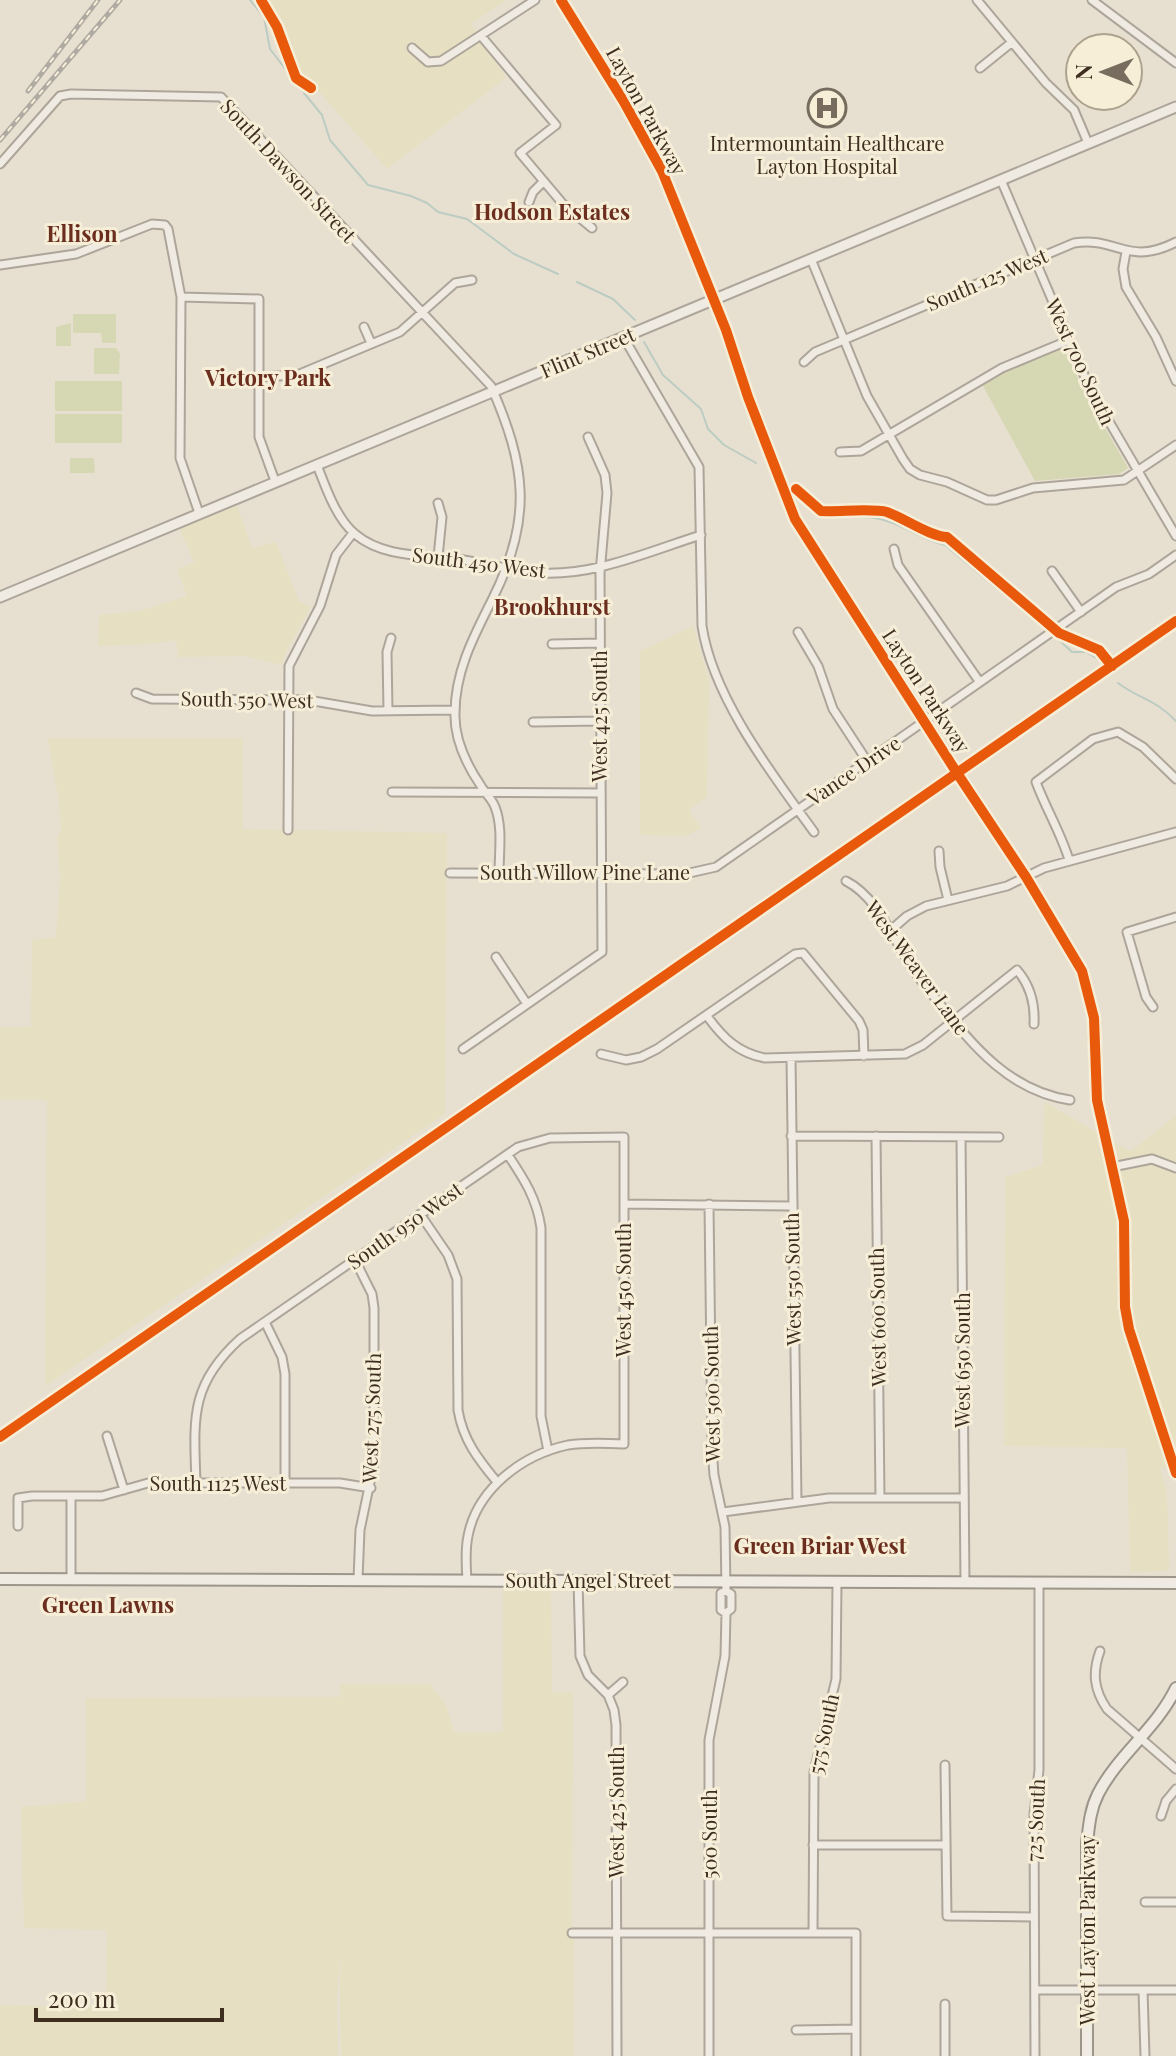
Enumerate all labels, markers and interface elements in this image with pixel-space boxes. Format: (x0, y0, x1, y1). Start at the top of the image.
north arrow (1064, 32, 1144, 112)
street label: Layton Parkway (601, 41, 694, 179)
text: N (1068, 64, 1098, 80)
hospital icon: Intermountain Healthcare Layton Hospital (806, 87, 848, 129)
street label: South Dawson Street (215, 92, 363, 248)
place label: Intermountain Healthcare Layton Hospital (710, 129, 944, 179)
district label: Hodson Estates (474, 196, 630, 226)
district label: Ellison (47, 218, 118, 248)
street label: South 125 West (922, 241, 1052, 316)
street label: West 700 South (1040, 293, 1123, 429)
street label: Flint Street (536, 319, 640, 384)
district label: Victory Park (204, 362, 331, 392)
street label: South 450 West (411, 540, 548, 583)
district label: Brookhurst (494, 591, 611, 621)
street label: Layton Parkway (877, 623, 977, 757)
street label: West 425 South (585, 650, 612, 783)
street label: South 550 West (180, 684, 315, 713)
street label: Vance Drive (800, 729, 905, 811)
street label: South Willow Pine Lane (480, 858, 690, 885)
street label: West Weaver Lane (860, 893, 976, 1040)
street label: South 950 West (341, 1175, 468, 1275)
street label: West 550 South (777, 1212, 806, 1347)
street label: West 450 South (609, 1223, 636, 1358)
street label: West 600 South (862, 1247, 891, 1388)
street label: West 650 South (948, 1292, 975, 1429)
street label: West 500 South (696, 1325, 725, 1464)
street label: West 275 South (355, 1352, 386, 1485)
street label: South 1125 West (150, 1469, 287, 1496)
district label: Green Briar West (733, 1530, 907, 1560)
street label: South Angel Street (505, 1566, 672, 1593)
district label: Green Lawns (42, 1589, 174, 1619)
street label: 575 South (801, 1691, 844, 1776)
street label: West 425 South (602, 1746, 629, 1879)
street label: 725 South (1019, 1778, 1050, 1862)
street label: 500 South (695, 1789, 722, 1879)
street label: West Layton Parkway (1073, 1835, 1100, 2026)
scale bar (36, 1972, 222, 2022)
text: 200 m (48, 1982, 116, 2014)

